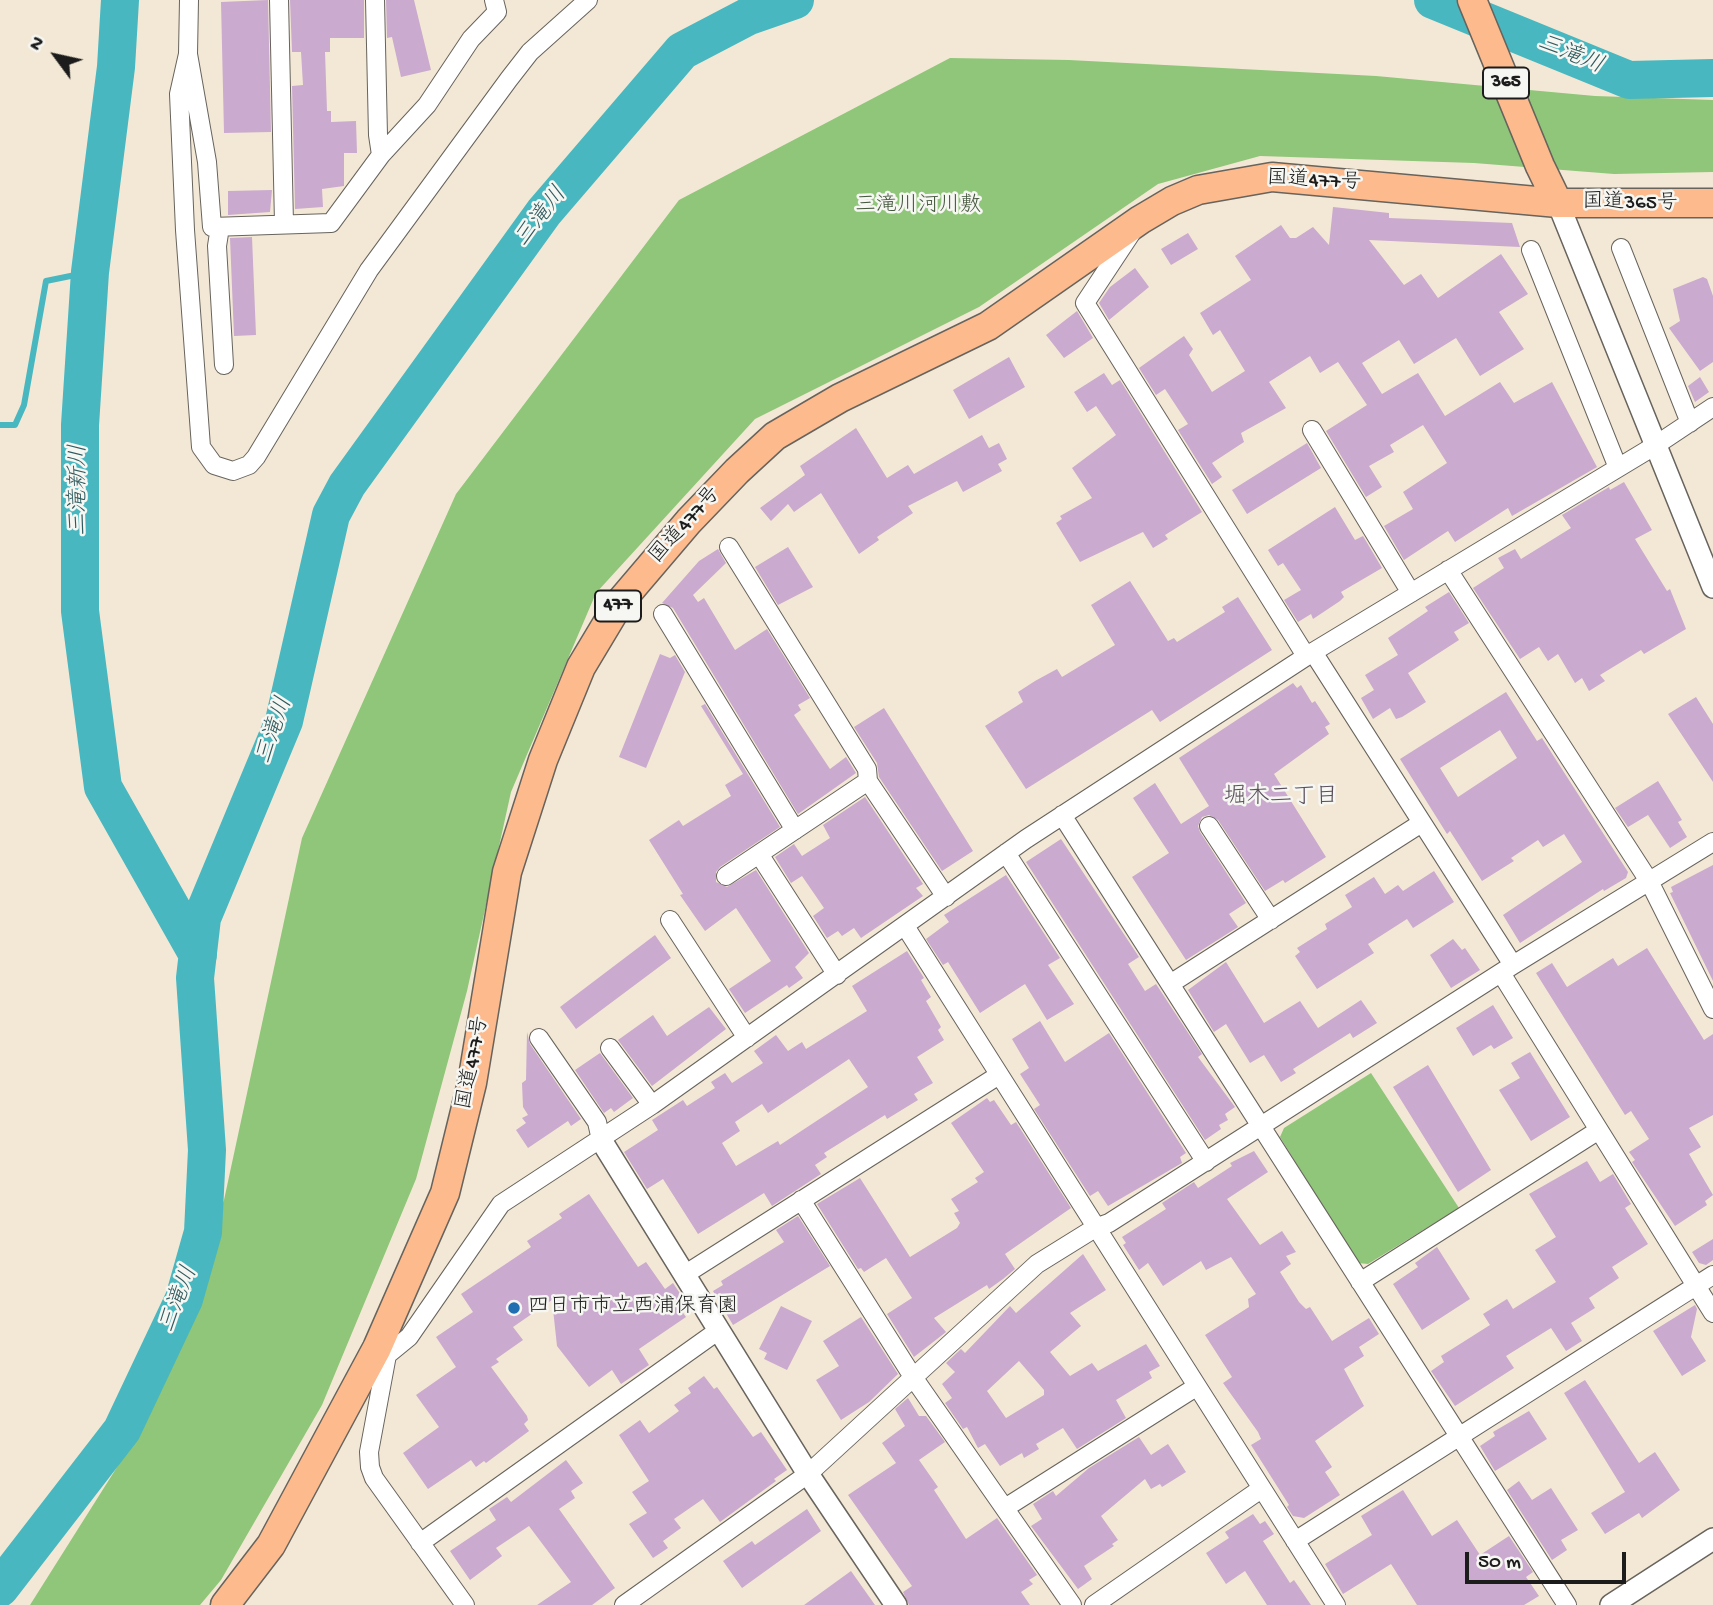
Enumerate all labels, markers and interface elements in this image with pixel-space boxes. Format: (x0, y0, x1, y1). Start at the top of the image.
north arrow (21, 21, 91, 91)
water label: 三滝川 (1533, 30, 1607, 82)
text: N (25, 33, 51, 56)
road number: 365 (1483, 68, 1529, 99)
street label: 国道477号 (1266, 167, 1362, 197)
water label: 三滝川 (510, 182, 574, 254)
street label: 国道365号 (1582, 191, 1678, 217)
park label: 三滝川河川敷 (855, 194, 981, 220)
water label: 三滝新川 (66, 444, 94, 536)
street label: 国道477号 (645, 482, 727, 570)
road number: 477 (595, 590, 641, 622)
water label: 三滝川 (252, 694, 300, 768)
district label: 堀木二丁目 (1224, 784, 1338, 812)
street label: 国道477号 (453, 1014, 495, 1112)
water label: 三滝川 (155, 1263, 205, 1337)
place label: 四日市市立西浦保育園 (528, 1295, 738, 1321)
marker: 四日市市立西浦保育園 (506, 1300, 522, 1316)
scale bar (1468, 1538, 1629, 1582)
text: 50 m (1478, 1551, 1521, 1576)

